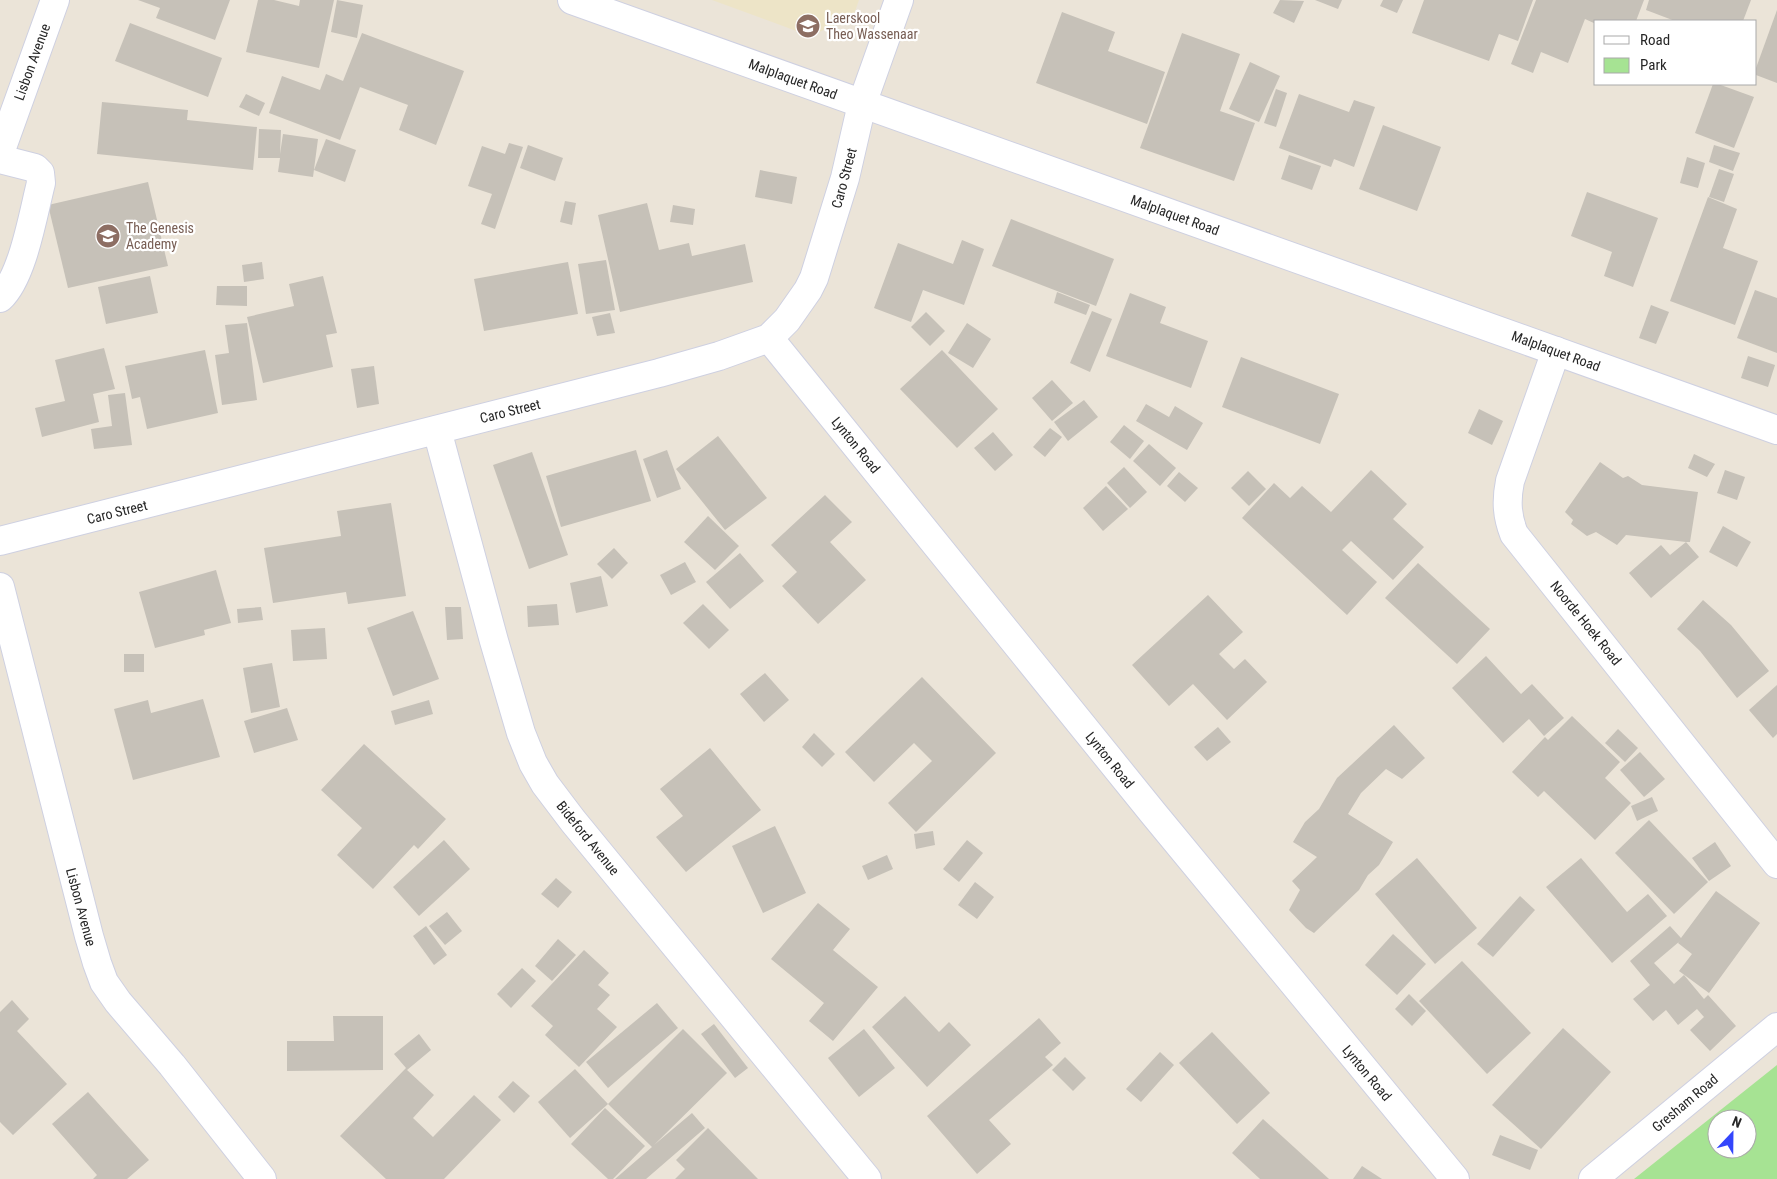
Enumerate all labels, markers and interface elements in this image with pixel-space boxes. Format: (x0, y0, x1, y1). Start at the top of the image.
place label: Laerskool Theo Wassenaar (826, 10, 918, 42)
school or university icon: Laerskool Theo Wassenaar (795, 13, 821, 39)
legend (1594, 20, 1757, 85)
street label: Lisbon Avenue (11, 21, 53, 103)
text: Road (1640, 31, 1670, 49)
street label: Malplaquet Road (747, 56, 839, 102)
text: Park (1640, 56, 1667, 74)
street label: Caro Street (828, 146, 860, 210)
street label: Malplaquet Road (1129, 192, 1221, 238)
place label: The Genesis Academy (126, 220, 194, 252)
school or university icon: The Genesis Academy (95, 223, 121, 249)
street label: Malplaquet Road (1510, 328, 1602, 374)
street label: Caro Street (478, 396, 542, 426)
street label: Lynton Road (829, 414, 883, 476)
street label: Caro Street (85, 497, 149, 527)
street label: Noorde Hoek Road (1547, 578, 1625, 668)
street label: Lynton Road (1083, 729, 1137, 791)
street label: Bideford Avenue (553, 798, 623, 879)
street label: Lisbon Avenue (63, 866, 99, 948)
street label: Lynton Road (1339, 1042, 1395, 1104)
street label: Gresham Road (1649, 1071, 1721, 1135)
north arrow (1707, 1109, 1757, 1159)
text: N (1730, 1113, 1744, 1131)

